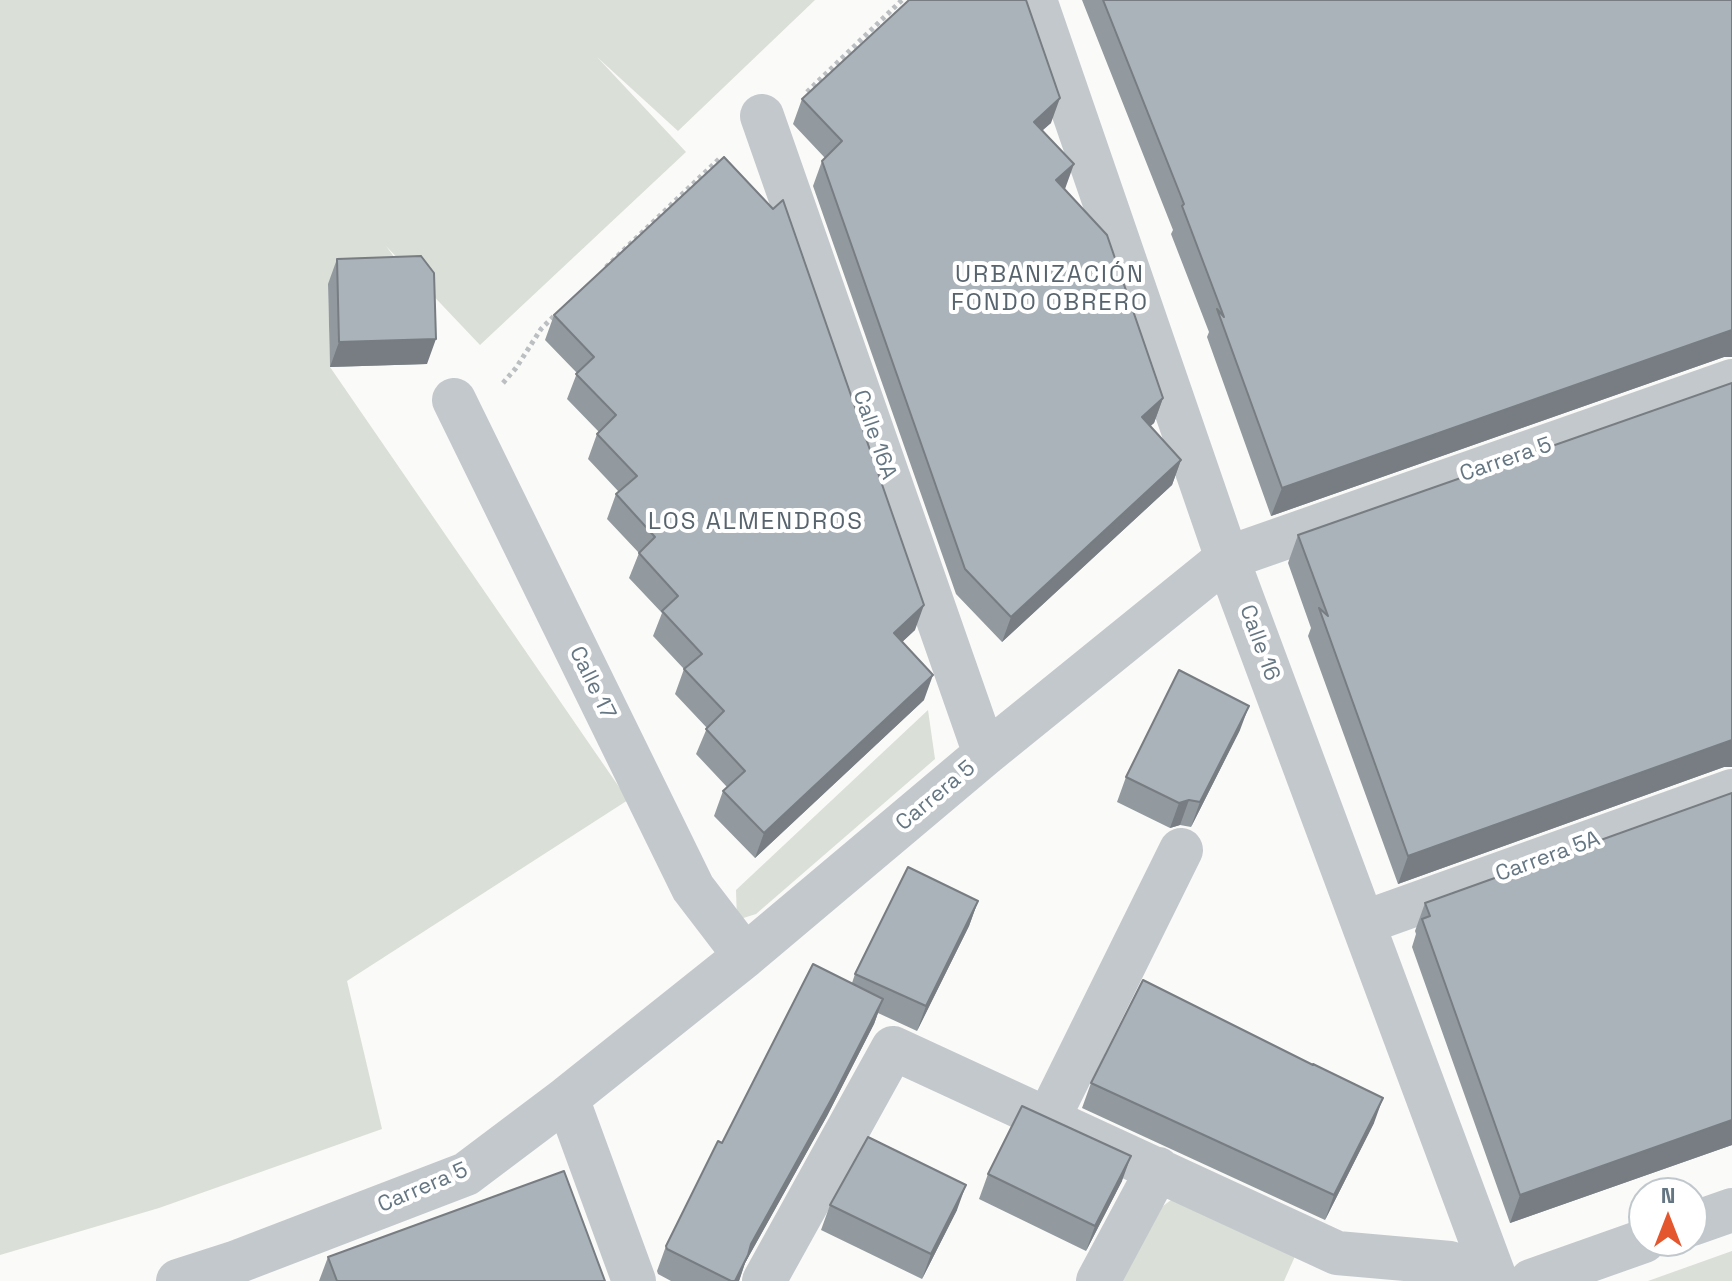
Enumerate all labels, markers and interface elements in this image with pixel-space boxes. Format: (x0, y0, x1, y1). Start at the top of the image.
district label: URBANIZACIÓN FONDO OBRERO (951, 261, 1149, 317)
street label: Calle 16A (846, 387, 902, 483)
street label: Carrera 5 (1457, 432, 1555, 488)
district label: LOS ALMENDROS (648, 508, 864, 536)
street label: Calle 16 (1233, 601, 1285, 685)
street label: Calle 17 (563, 642, 621, 724)
street label: Carrera 5 (891, 755, 981, 837)
street label: Carrera 5A (1492, 826, 1604, 888)
street label: Carrera 5 (374, 1157, 472, 1219)
north arrow (1628, 1177, 1708, 1257)
text: N (1661, 1181, 1675, 1209)

